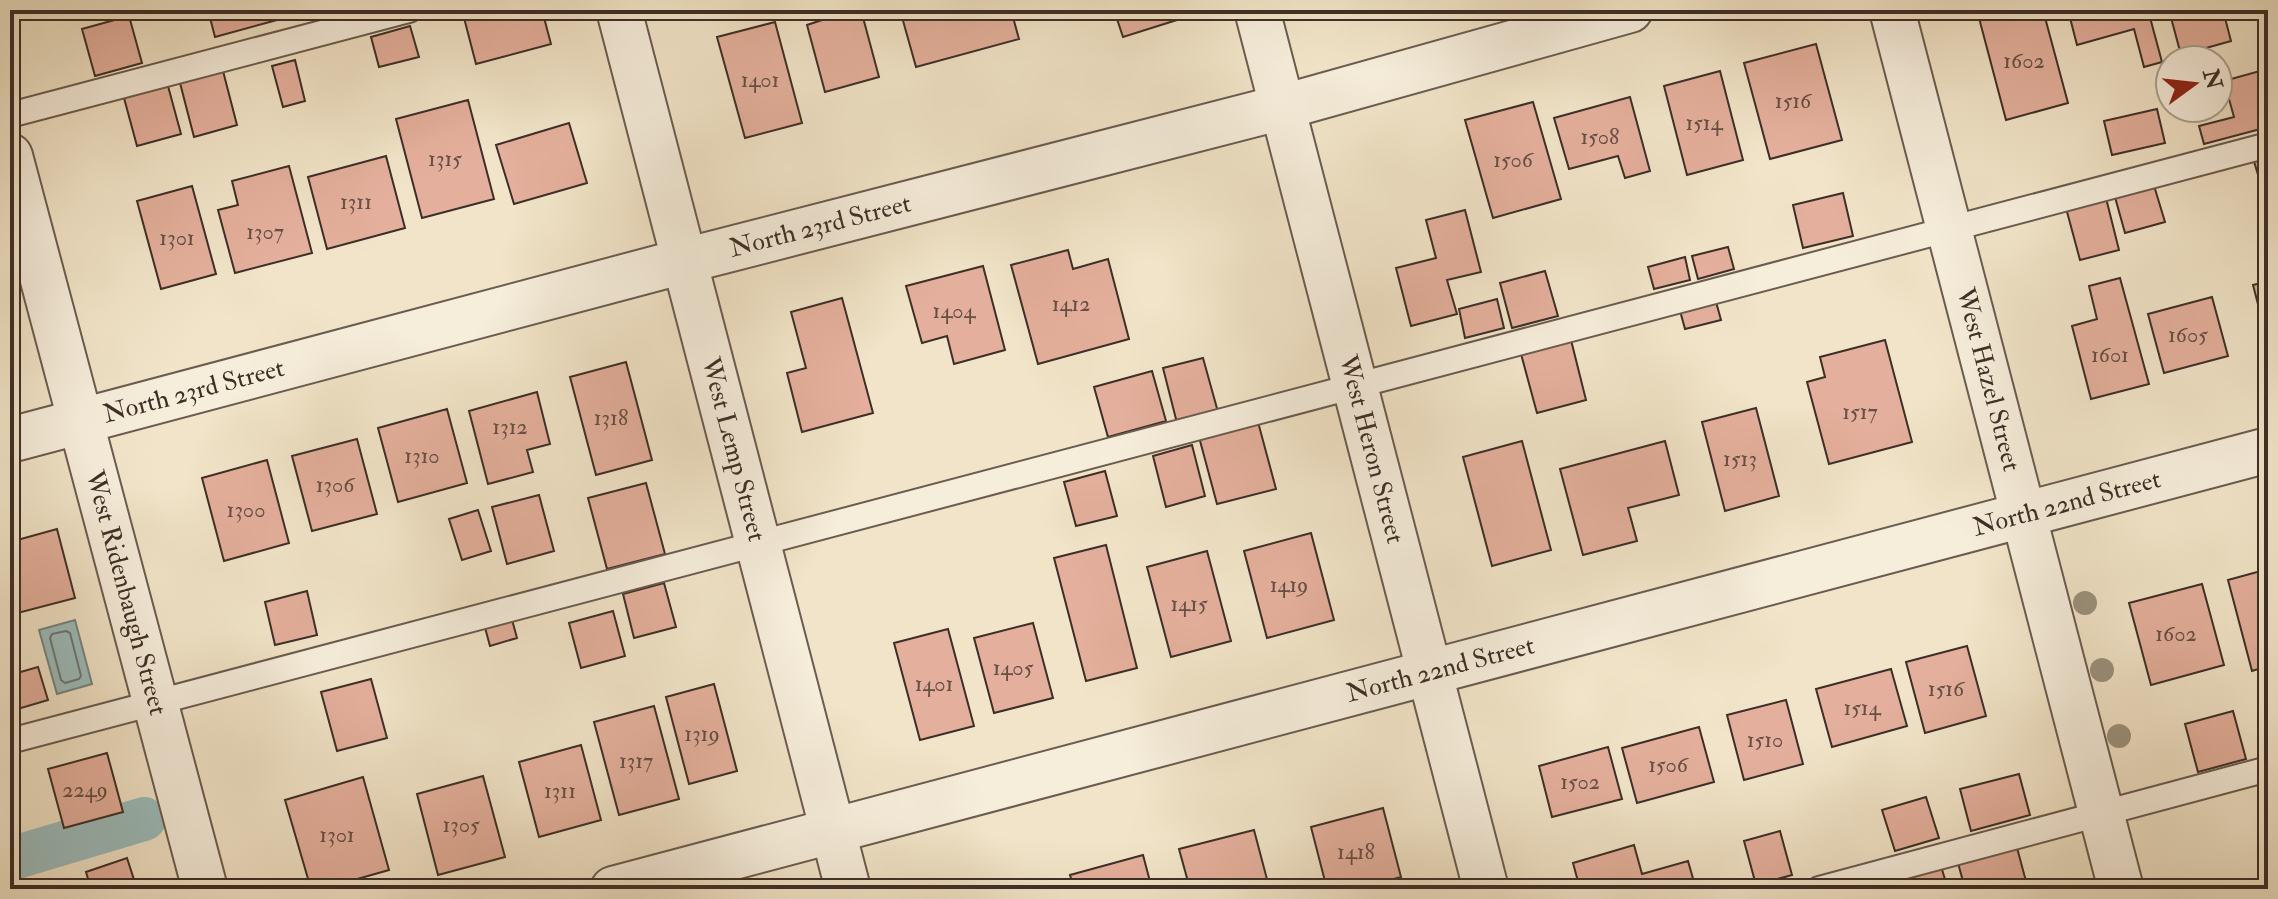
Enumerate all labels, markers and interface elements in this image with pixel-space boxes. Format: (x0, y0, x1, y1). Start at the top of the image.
north arrow (2154, 44, 2234, 124)
house number: 1602 (2003, 47, 2045, 75)
text: N (2196, 65, 2229, 93)
house number: 1401 (741, 66, 779, 94)
house number: 1516 (1775, 87, 1813, 115)
house number: 1514 (1685, 109, 1724, 137)
house number: 1508 (1581, 123, 1619, 151)
house number: 1315 (428, 145, 462, 173)
house number: 1506 (1493, 146, 1535, 174)
street label: North 23rd Street (726, 187, 914, 265)
house number: 1311 (340, 188, 372, 216)
house number: 1307 (246, 218, 284, 246)
house number: 1301 (159, 224, 195, 252)
street label: West Hazel Street (1949, 284, 2028, 475)
house number: 1412 (1052, 290, 1090, 318)
house number: 1404 (933, 297, 977, 325)
house number: 1605 (2168, 321, 2208, 349)
house number: 1601 (2091, 341, 2129, 369)
street label: West Heron Street (1331, 351, 1411, 547)
street label: North 23rd Street (100, 352, 288, 431)
street label: West Lemp Street (694, 353, 773, 545)
house number: 1517 (1842, 398, 1878, 426)
house number: 1318 (594, 404, 628, 432)
house number: 1312 (492, 413, 528, 441)
house number: 1310 (404, 442, 440, 470)
house number: 1513 (1723, 445, 1757, 473)
street label: North 22nd Street (1969, 463, 2164, 544)
street label: West Ridenbaugh Street (78, 466, 174, 719)
house number: 1306 (316, 471, 356, 499)
house number: 1300 (227, 496, 265, 524)
house number: 1419 (1270, 571, 1308, 599)
house number: 1415 (1170, 590, 1208, 618)
house number: 1602 (2155, 620, 2197, 648)
street label: North 22nd Street (1343, 629, 1538, 710)
house number: 1405 (993, 654, 1034, 682)
house number: 1401 (915, 670, 953, 698)
house number: 1516 (1928, 675, 1966, 703)
house number: 1514 (1843, 694, 1882, 722)
house number: 1319 (684, 720, 720, 748)
house number: 1510 (1747, 726, 1783, 754)
house number: 1317 (619, 747, 653, 775)
house number: 1506 (1648, 751, 1690, 779)
house number: 1502 (1560, 768, 1600, 796)
house number: 2249 (62, 776, 108, 804)
house number: 1311 (544, 777, 576, 805)
house number: 1305 (442, 811, 480, 839)
house number: 1301 (319, 821, 355, 849)
house number: 1418 (1337, 838, 1375, 866)

